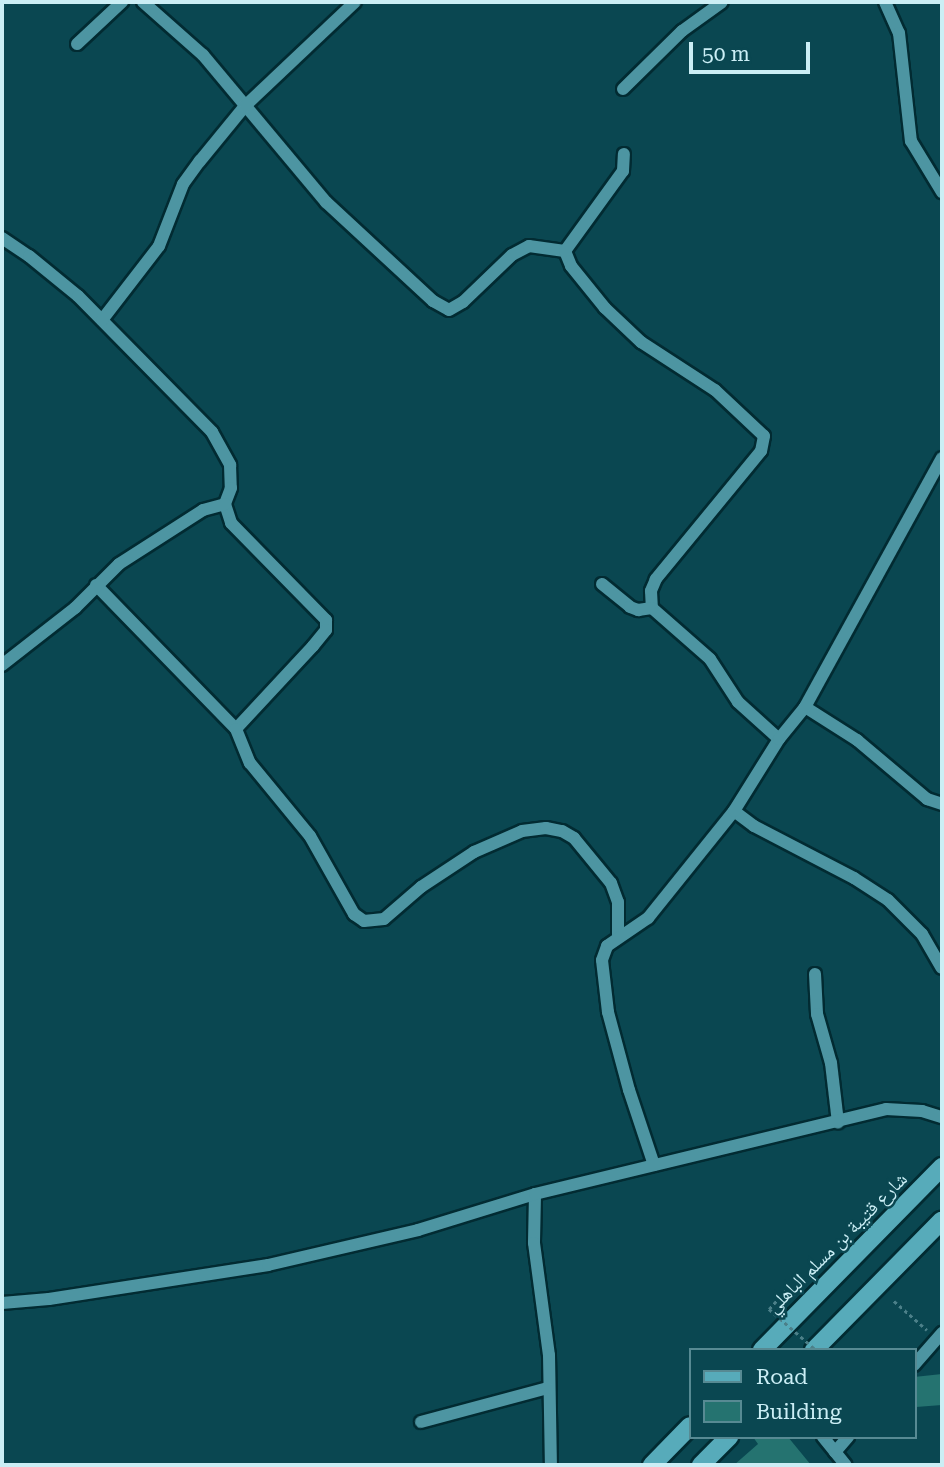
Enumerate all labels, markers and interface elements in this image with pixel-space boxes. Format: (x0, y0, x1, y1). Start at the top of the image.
scale bar (692, 28, 813, 72)
text: 50 m (702, 42, 750, 66)
street label: شارع قتيبة بن مسلم الباهلي (762, 1168, 912, 1318)
legend (688, 1348, 916, 1439)
text: Road (756, 1365, 808, 1389)
text: Building (756, 1400, 842, 1424)

